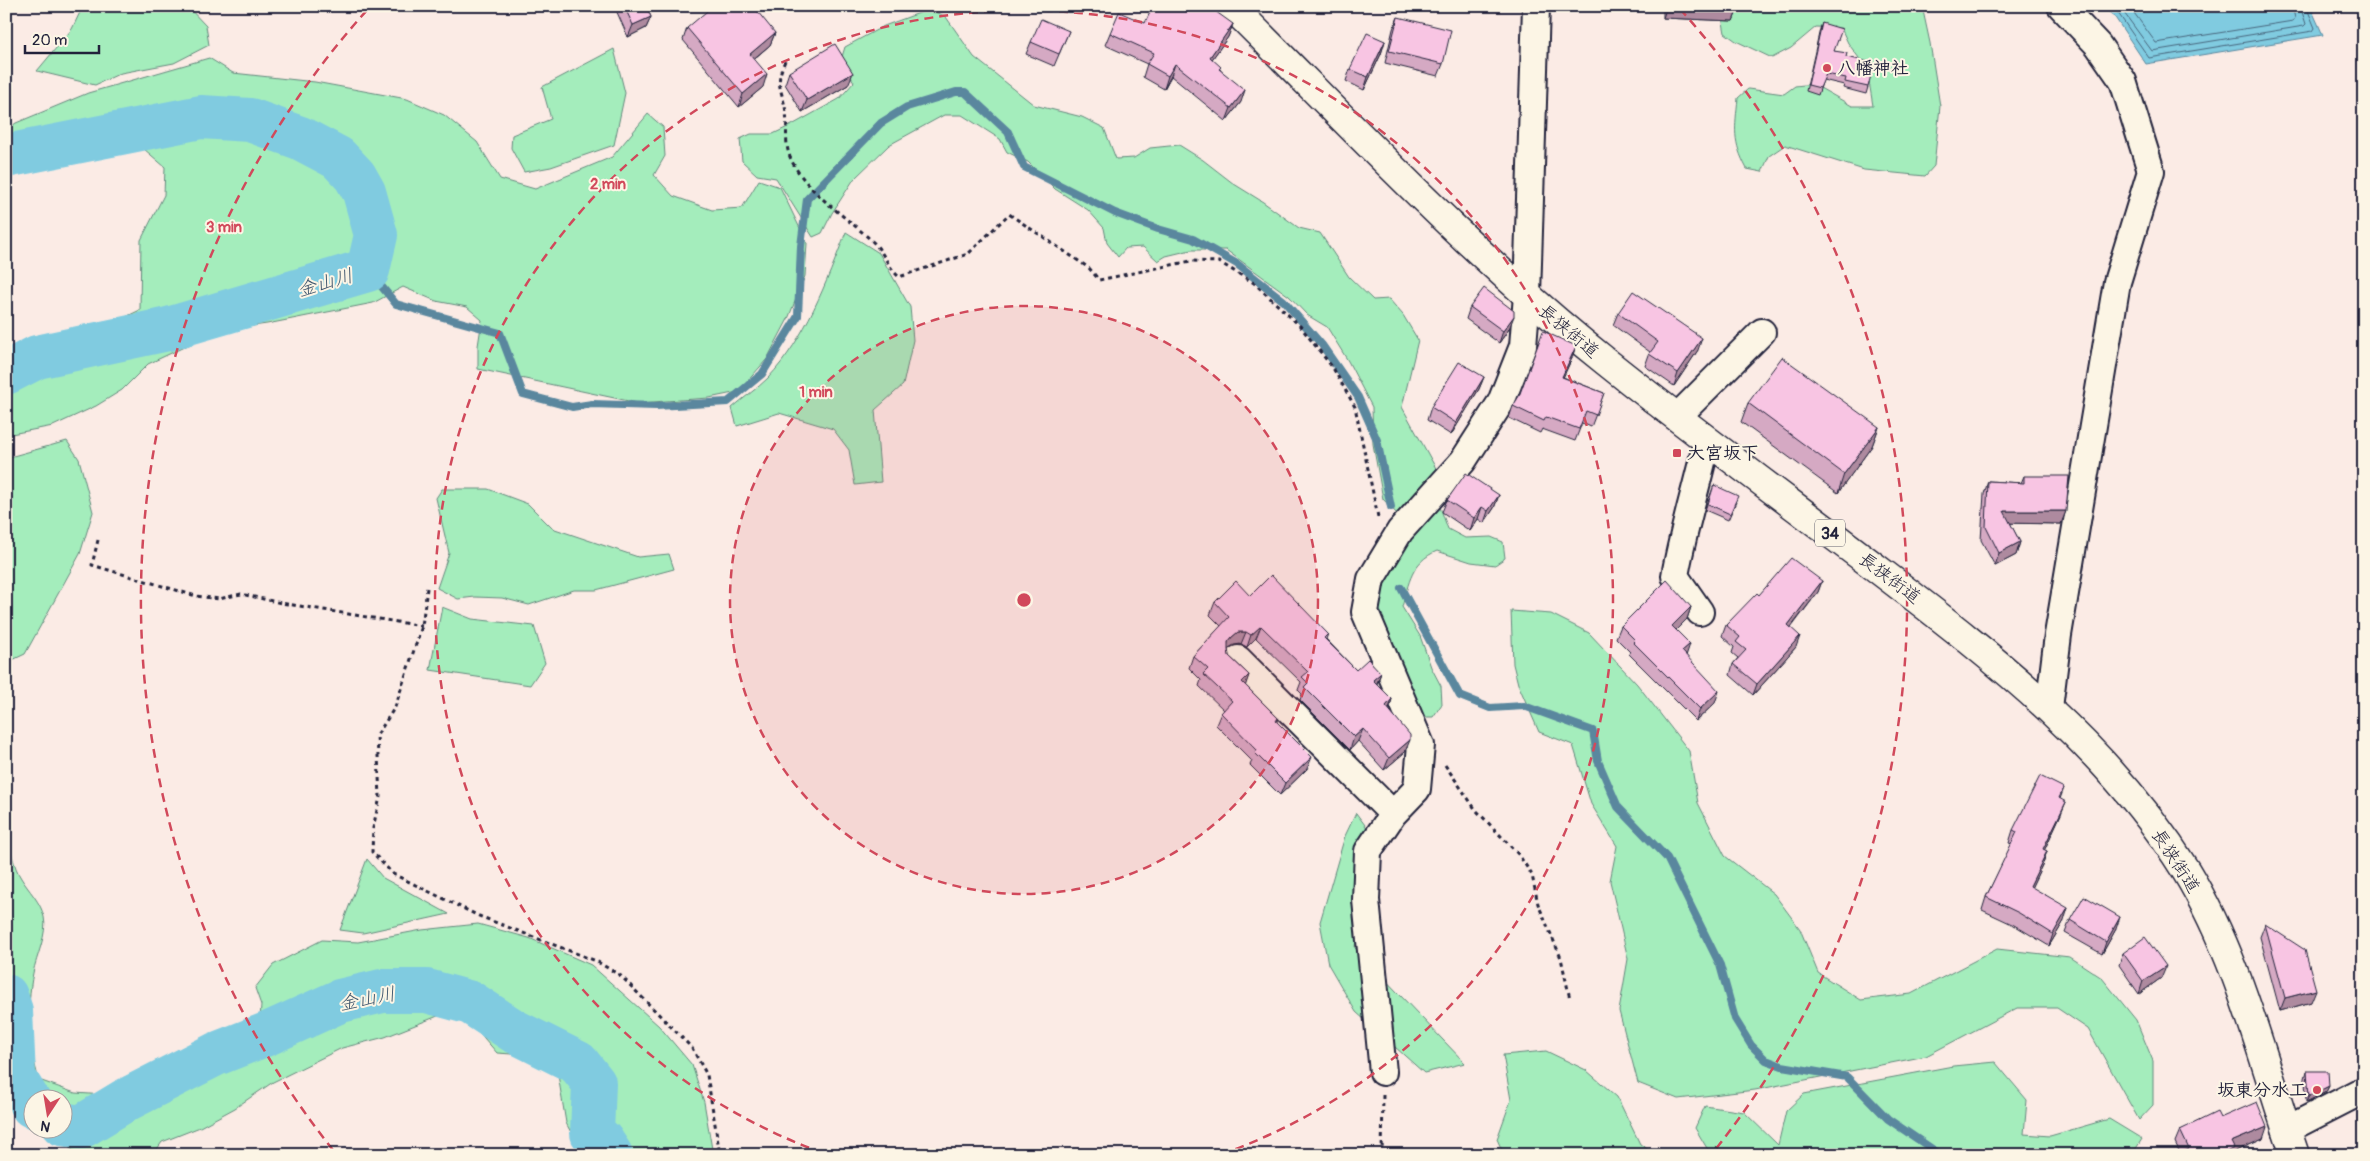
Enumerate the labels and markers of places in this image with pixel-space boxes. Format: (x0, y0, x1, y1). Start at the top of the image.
place label: 八幡神社 (1837, 57, 1909, 80)
marker: 八幡神社 (1821, 62, 1833, 74)
place label: 大宮坂下 (1687, 442, 1759, 465)
marker: 大宮坂下 (1671, 447, 1683, 459)
centre of rings (1015, 591, 1033, 609)
place label: 坂東分水工 (2217, 1079, 2307, 1102)
marker: 坂東分水工 (2311, 1084, 2323, 1096)

